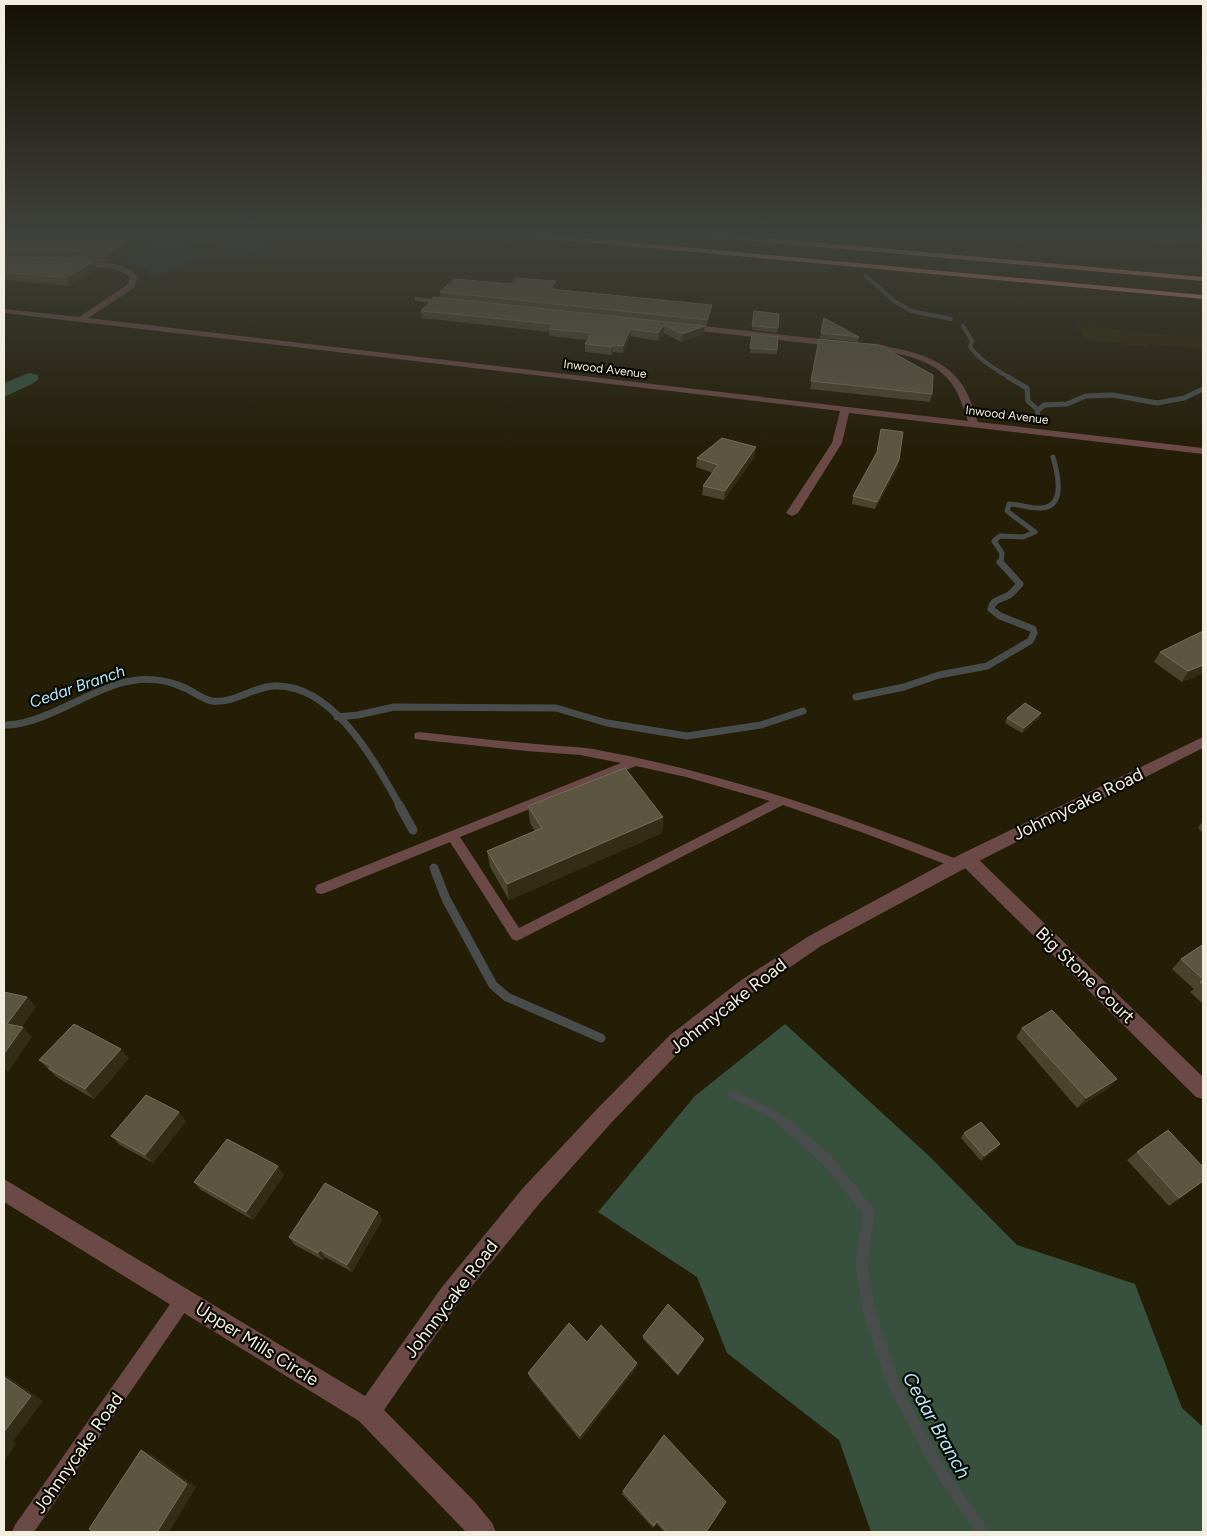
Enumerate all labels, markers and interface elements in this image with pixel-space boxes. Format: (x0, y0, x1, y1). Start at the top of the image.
street label: Inwood Avenue (563, 357, 648, 381)
street label: Inwood Avenue (965, 403, 1050, 427)
water label: Cedar Branch (27, 661, 127, 712)
street label: Johnnycake Road (1009, 763, 1147, 845)
street label: Big Stone Court (1031, 922, 1139, 1028)
street label: Johnnycake Road (665, 954, 791, 1058)
street label: Johnnycake Road (399, 1236, 503, 1362)
street label: Upper Mills Circle (191, 1297, 323, 1391)
water label: Cedar Branch (898, 1368, 975, 1483)
street label: Johnnycake Road (28, 1388, 128, 1518)

